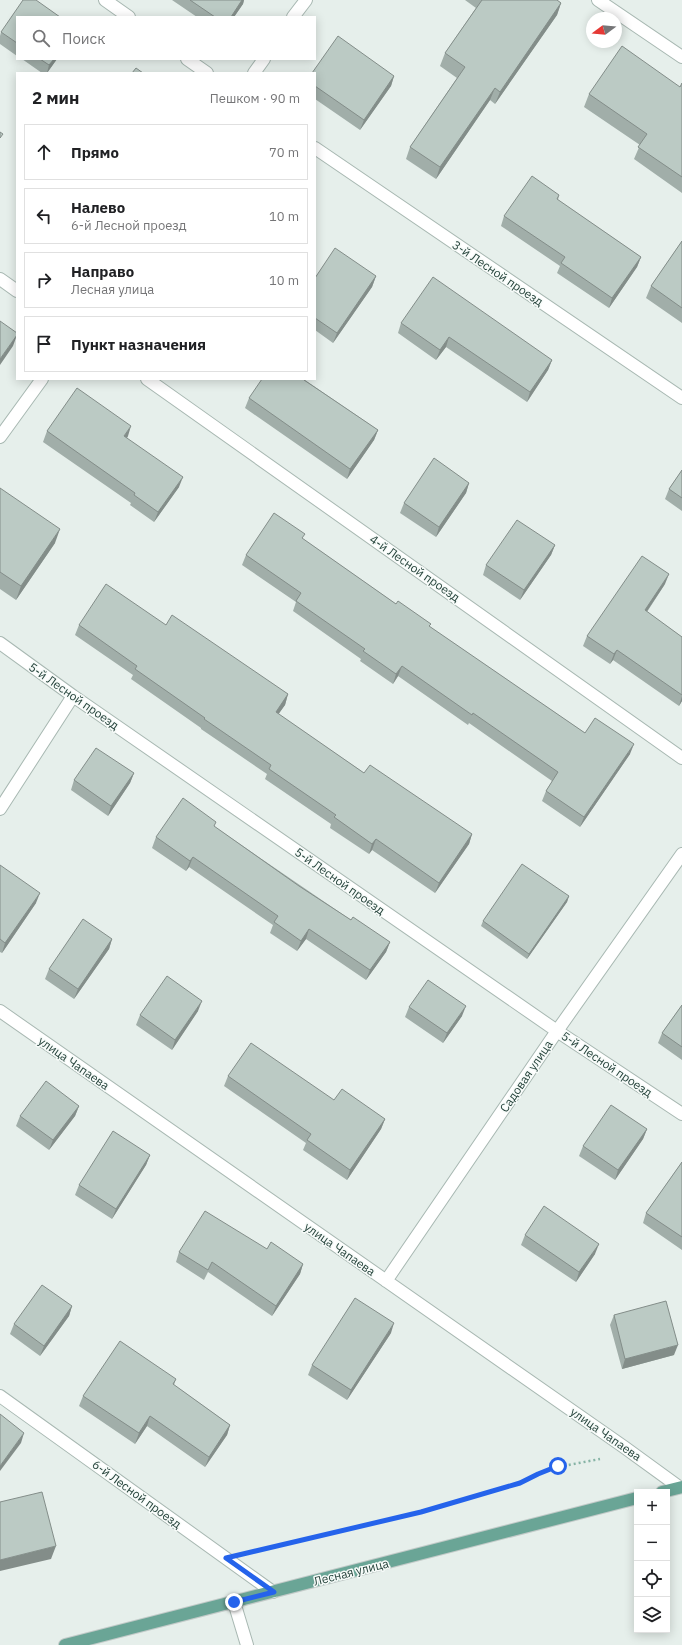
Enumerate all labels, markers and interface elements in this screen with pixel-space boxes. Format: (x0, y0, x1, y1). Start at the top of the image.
north arrow (586, 12, 622, 48)
search box (16, 16, 316, 60)
icon: search (30, 27, 52, 49)
text: Поиск (62, 29, 105, 48)
text: 2 мин (32, 87, 79, 109)
text: Пешком · 90 m (210, 90, 300, 107)
icon: ahead (33, 141, 55, 163)
text: Прямо (71, 143, 119, 162)
text: 70 m (269, 144, 299, 161)
text: Налево (71, 198, 125, 217)
icon: left (33, 205, 55, 227)
text: 10 m (269, 208, 299, 225)
text: 6-й Лесной проезд (71, 217, 187, 234)
street label: 3-й Лесной проезд (450, 237, 546, 309)
text: Направо (71, 262, 134, 281)
icon: right (33, 269, 55, 291)
text: 10 m (269, 272, 299, 289)
text: Лесная улица (71, 281, 154, 298)
icon: arrive (33, 333, 55, 355)
text: Пункт назначения (71, 335, 206, 354)
street label: 4-й Лесной проезд (367, 531, 463, 605)
street label: 5-й Лесной проезд (26, 659, 122, 733)
street label: 5-й Лесной проезд (292, 844, 388, 918)
street label: 5-й Лесной проезд (559, 1028, 655, 1100)
street label: улица Чапаева (36, 1033, 113, 1093)
street label: Садовая улица (496, 1037, 556, 1115)
street label: улица Чапаева (302, 1219, 379, 1279)
street label: улица Чапаева (568, 1404, 645, 1464)
street label: 6-й Лесной проезд (89, 1457, 185, 1531)
route start (549, 1457, 567, 1475)
map controls (634, 1489, 670, 1633)
button: + (634, 1489, 670, 1525)
button: − (634, 1525, 670, 1561)
street label: Лесная улица (312, 1555, 391, 1589)
button: locate (634, 1561, 670, 1597)
route end (225, 1593, 243, 1611)
button: layers (634, 1597, 670, 1633)

